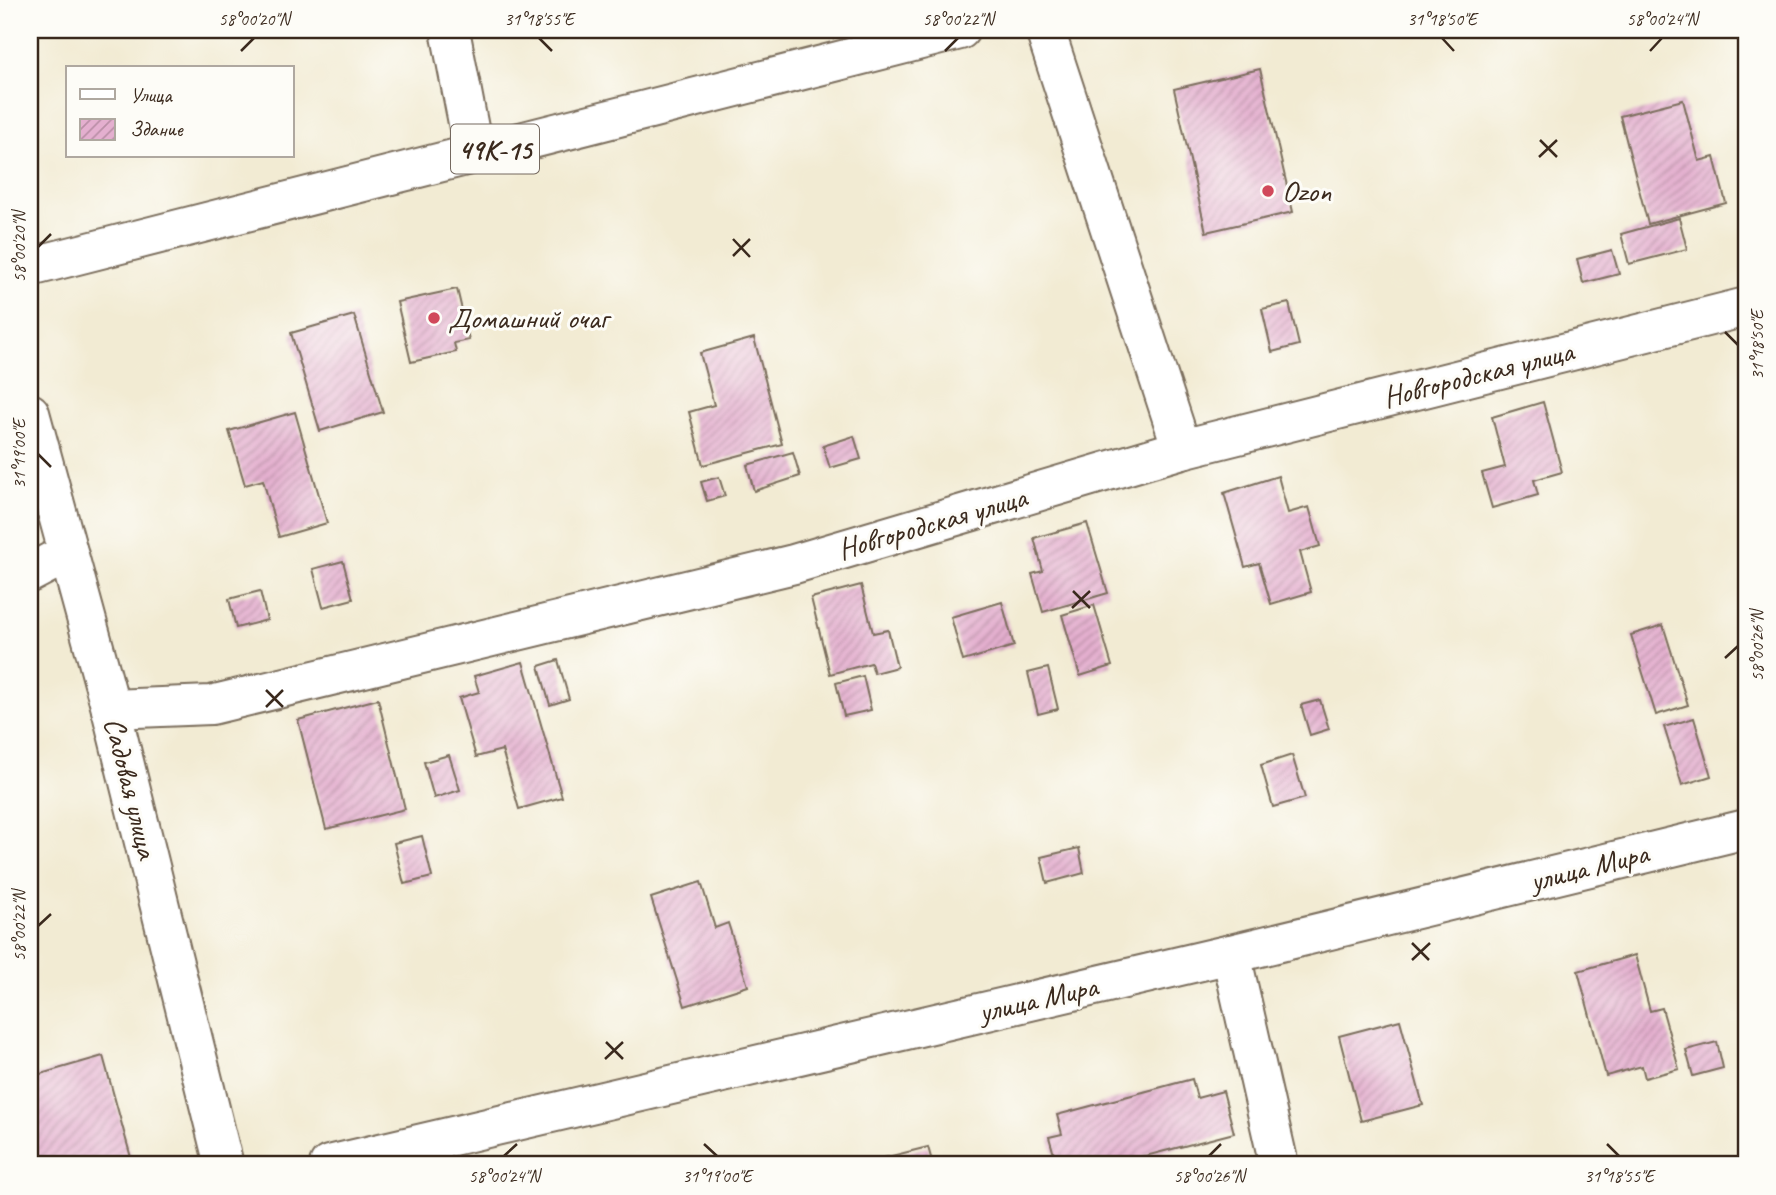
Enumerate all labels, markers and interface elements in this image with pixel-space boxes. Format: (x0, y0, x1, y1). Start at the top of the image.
text: 58°00'20"N (219, 8, 293, 30)
text: 31°18'55"E (504, 8, 576, 30)
text: 58°00'22"N (923, 8, 997, 30)
text: 31°18'50"E (1407, 8, 1479, 30)
text: 58°00'24"N (1627, 8, 1701, 30)
legend (66, 66, 294, 158)
text: Улица (130, 82, 173, 108)
text: Здание (130, 116, 184, 142)
road number: 49К-15 (451, 124, 539, 174)
place label: Ozon (1282, 172, 1332, 210)
marker: Ozon (1260, 183, 1276, 199)
text: 58°00'20"N (8, 208, 30, 282)
place label: Домашний очаг (448, 299, 612, 337)
text: 31°18'50"E (1746, 308, 1768, 380)
marker: Домашний очаг (426, 310, 442, 326)
street label: Новгородская улица (1379, 332, 1579, 416)
text: 31°19'00"E (8, 417, 30, 489)
street label: Новгородская улица (833, 477, 1033, 568)
text: 58°00'26"N (1746, 607, 1768, 681)
street label: Садовая улица (95, 714, 167, 864)
street label: улица Мира (1524, 833, 1654, 901)
text: 58°00'22"N (8, 887, 30, 961)
street label: улица Мира (973, 966, 1103, 1032)
text: 58°00'24"N (469, 1165, 543, 1187)
text: 31°19'00"E (682, 1165, 754, 1187)
text: 58°00'26"N (1174, 1165, 1248, 1187)
text: 31°18'55"E (1584, 1165, 1656, 1187)

